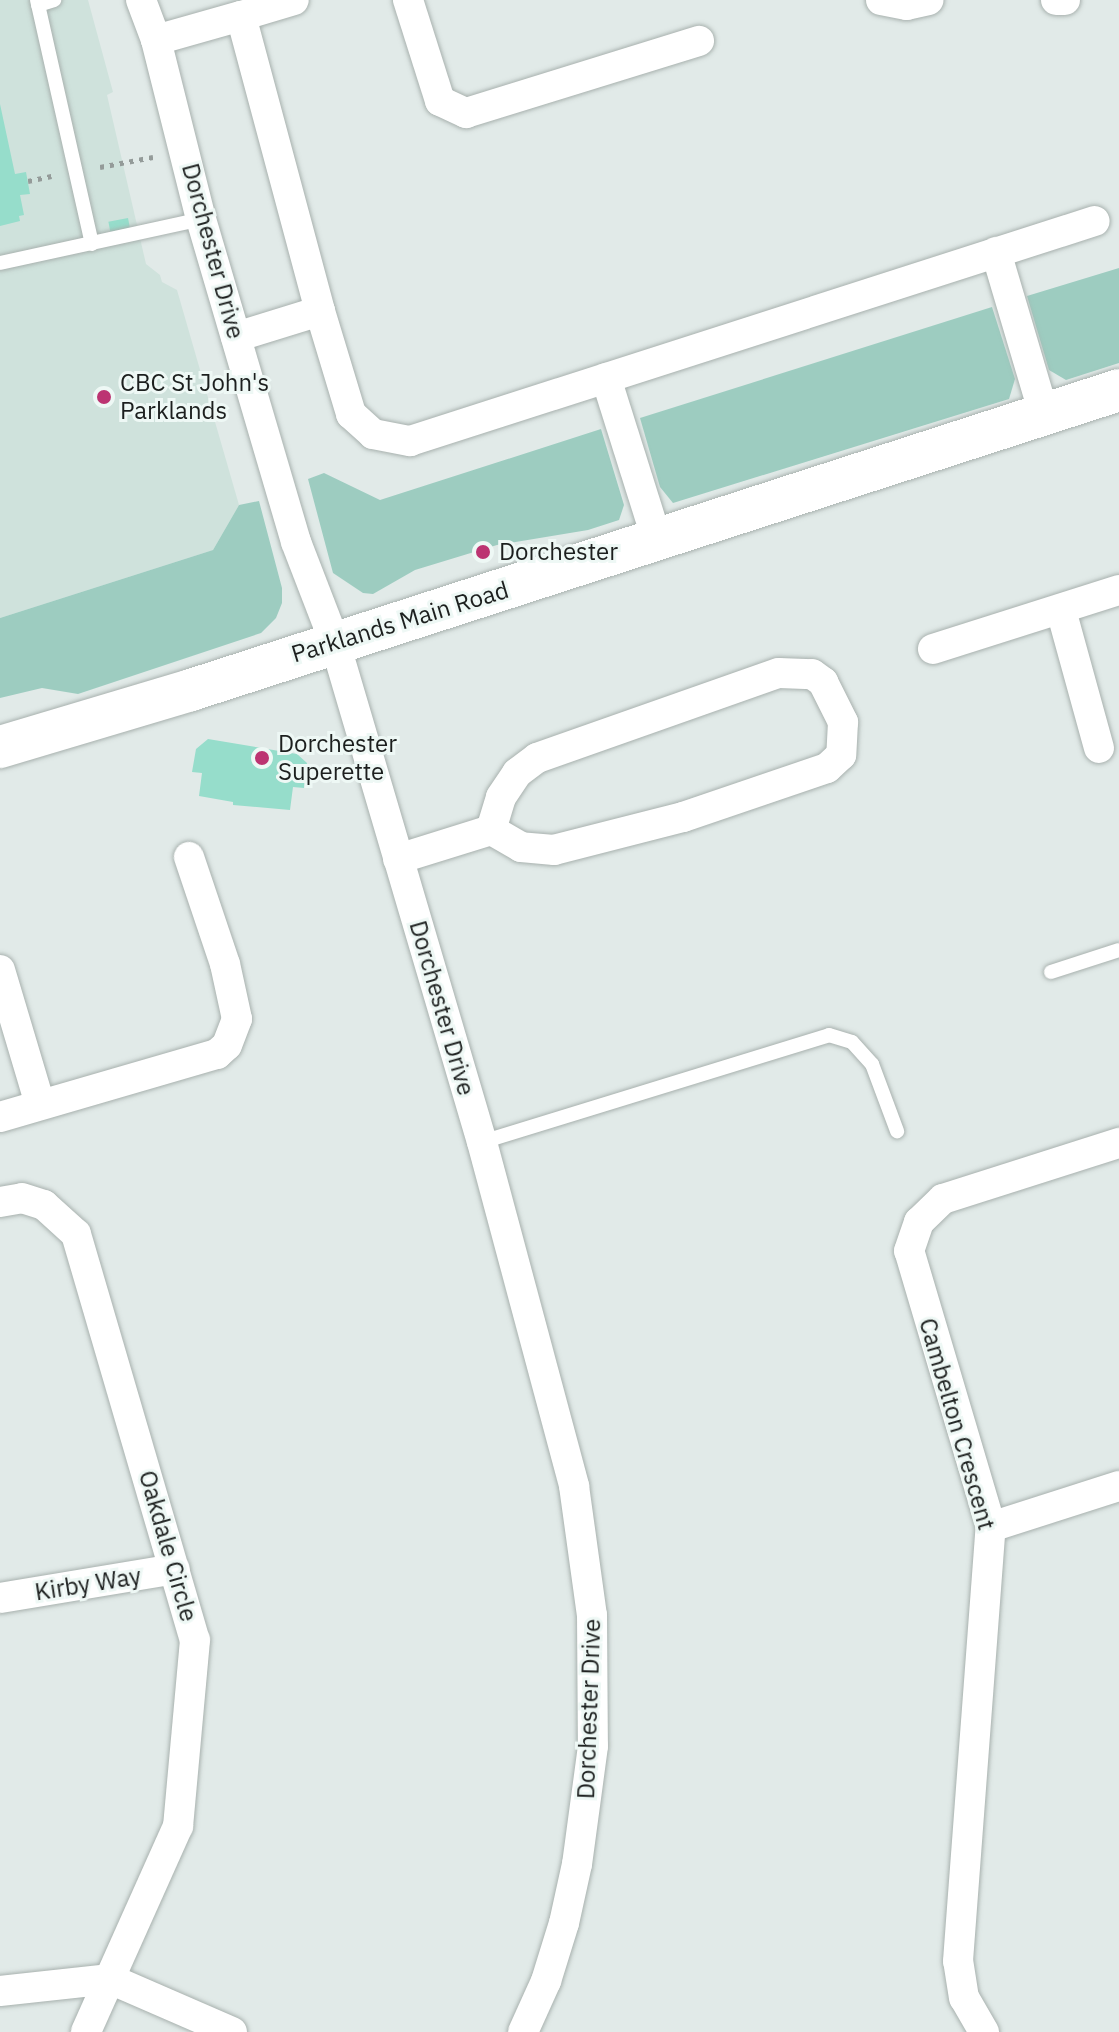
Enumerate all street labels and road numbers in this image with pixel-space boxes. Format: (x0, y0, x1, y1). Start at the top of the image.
street label: Dorchester Drive (176, 160, 250, 342)
street label: Parklands Main Road (288, 575, 512, 669)
street label: Dorchester Drive (403, 917, 481, 1099)
street label: Cambelton Crescent (913, 1315, 1001, 1533)
street label: Oakdale Circle (133, 1467, 203, 1625)
street label: Kirby Way (33, 1561, 143, 1607)
street label: Dorchester Drive (571, 1618, 607, 1800)

